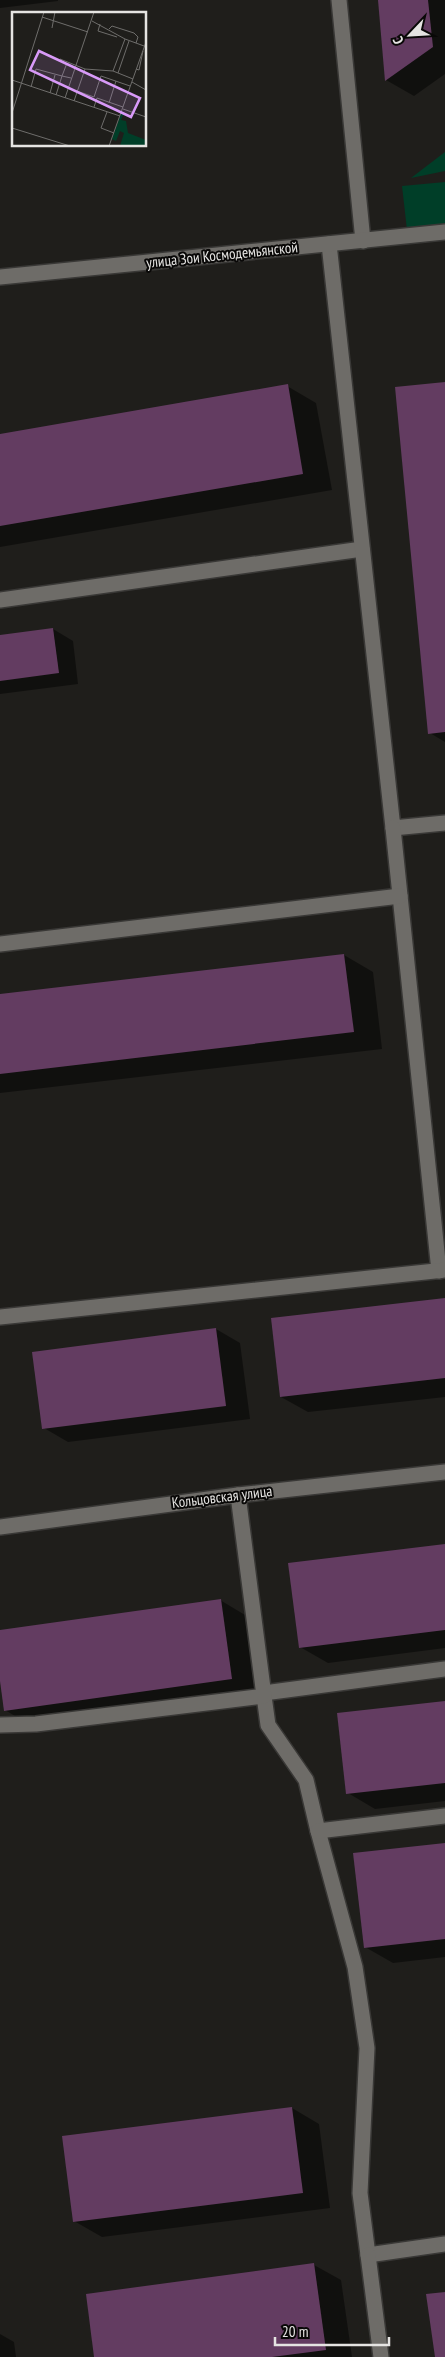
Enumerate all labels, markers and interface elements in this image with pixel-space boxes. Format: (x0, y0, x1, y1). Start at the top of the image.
north arrow (385, 10, 435, 60)
inset map (12, 12, 146, 146)
text: С (388, 33, 408, 47)
street label: улица Зои Космодемьянской (145, 237, 299, 272)
street label: Кольцовская улица (171, 1481, 273, 1512)
scale bar (275, 2314, 389, 2346)
text: 20 m (282, 2322, 308, 2341)

